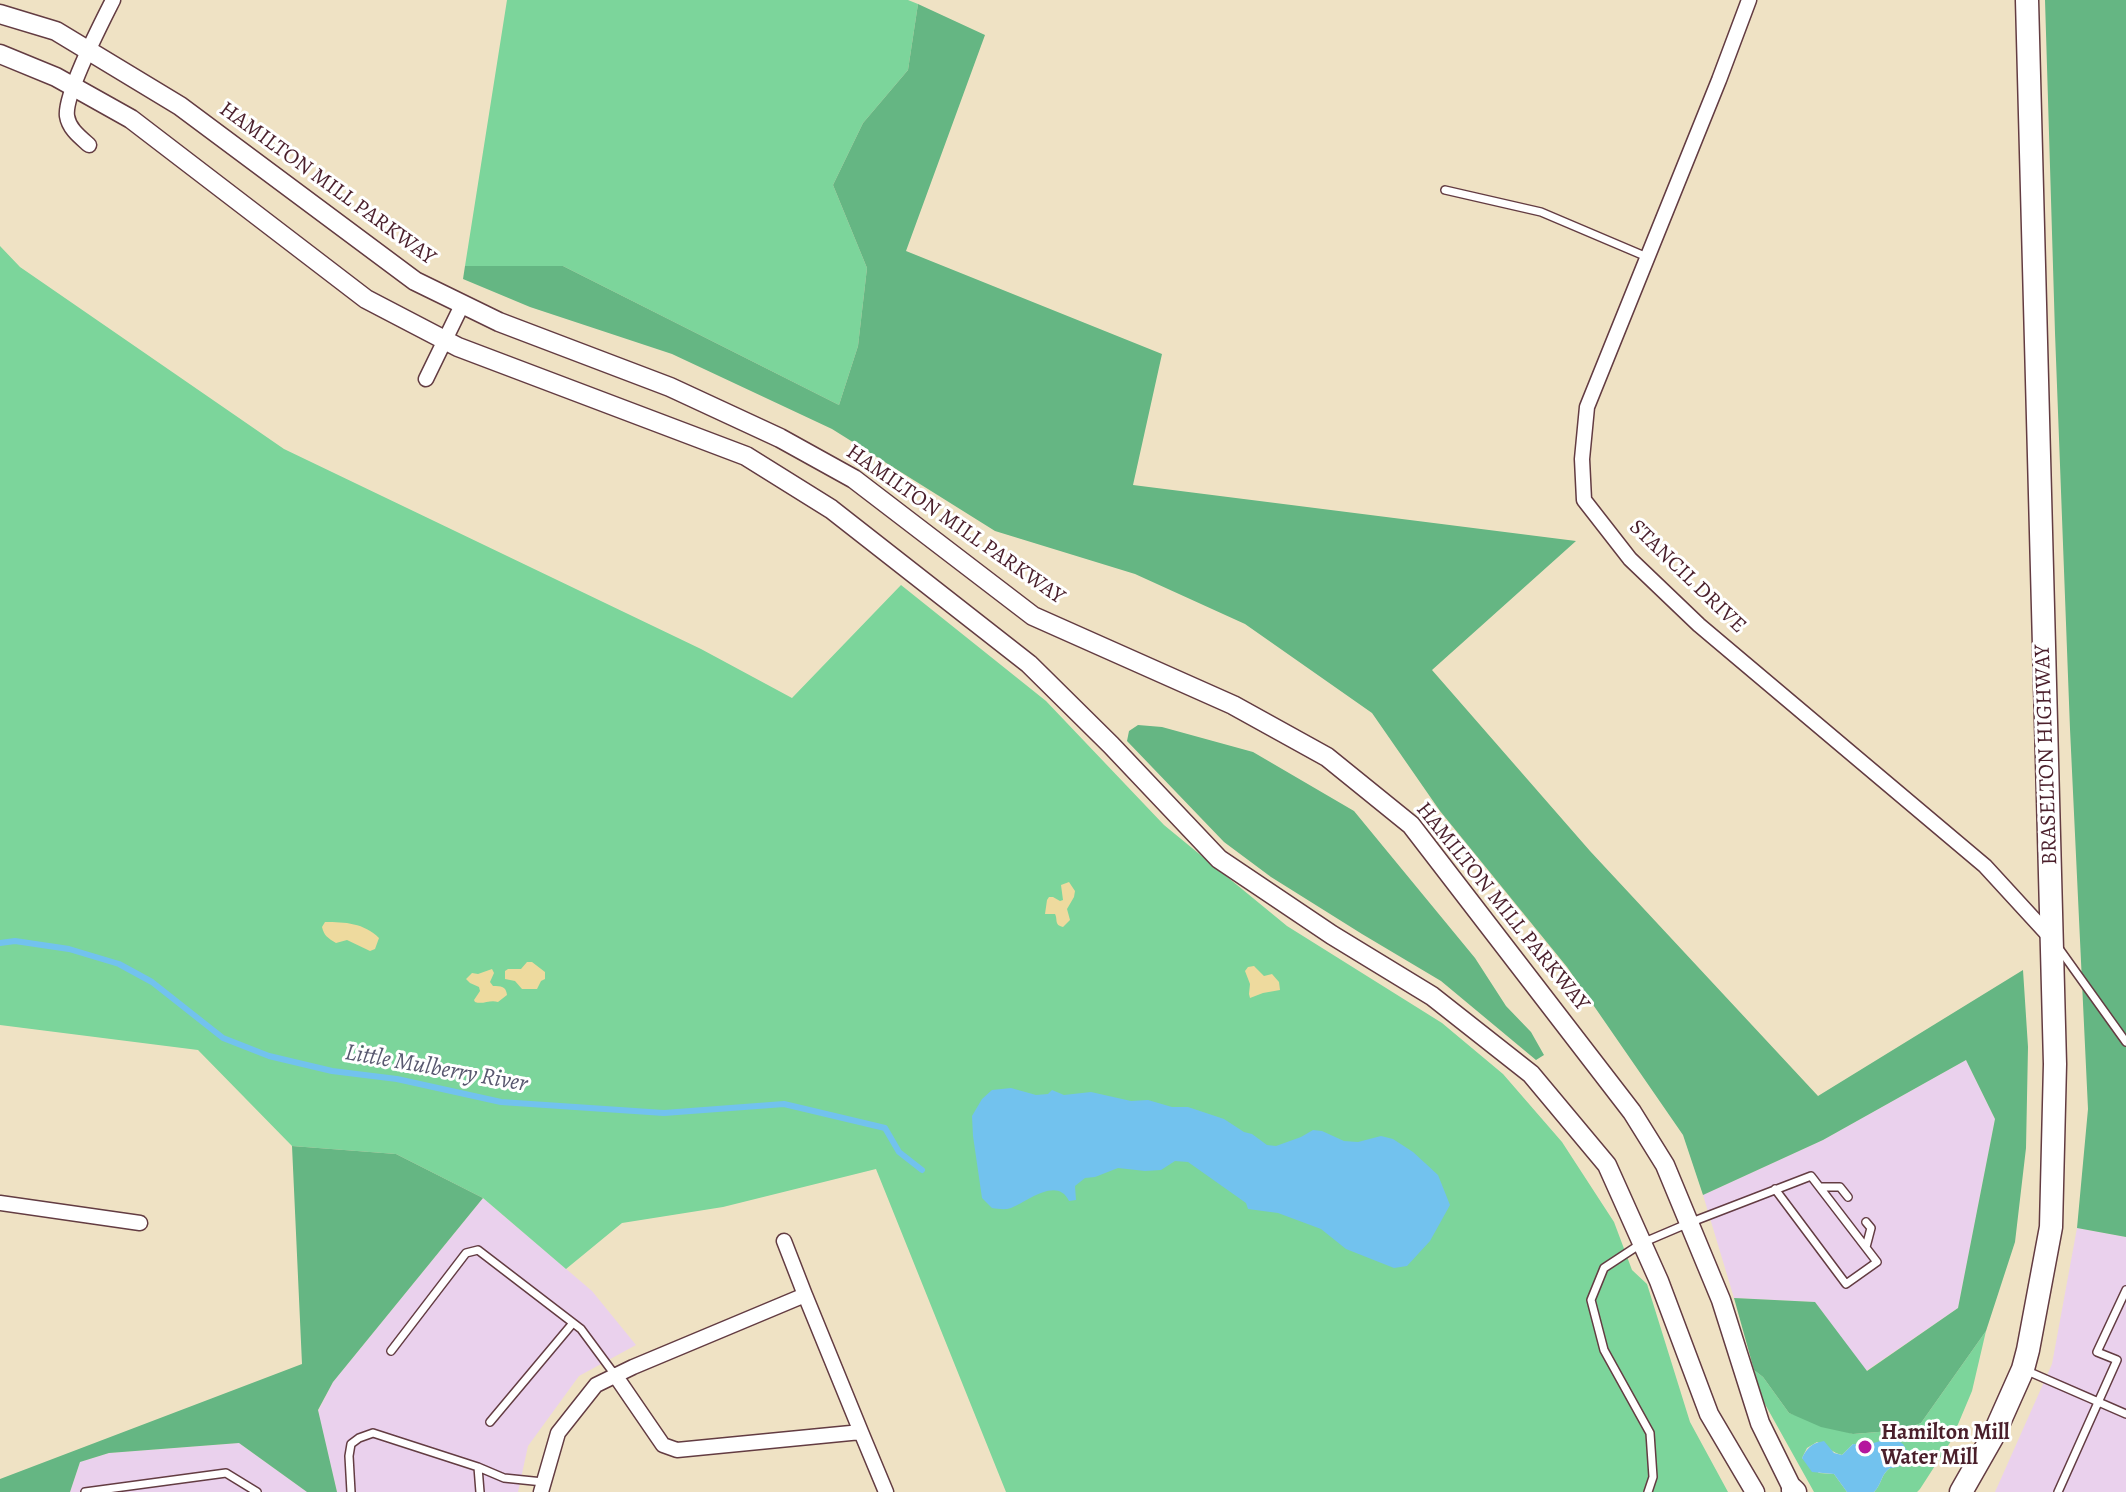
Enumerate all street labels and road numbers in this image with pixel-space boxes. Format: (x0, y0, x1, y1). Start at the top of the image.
street label: HAMILTON MILL PARKWAY (214, 97, 440, 271)
street label: HAMILTON MILL PARKWAY (840, 439, 1070, 611)
street label: STANCIL DRIVE (1623, 515, 1751, 639)
street label: BRASELTON HIGHWAY (2030, 644, 2064, 866)
street label: HAMILTON MILL PARKWAY (1410, 797, 1594, 1017)

